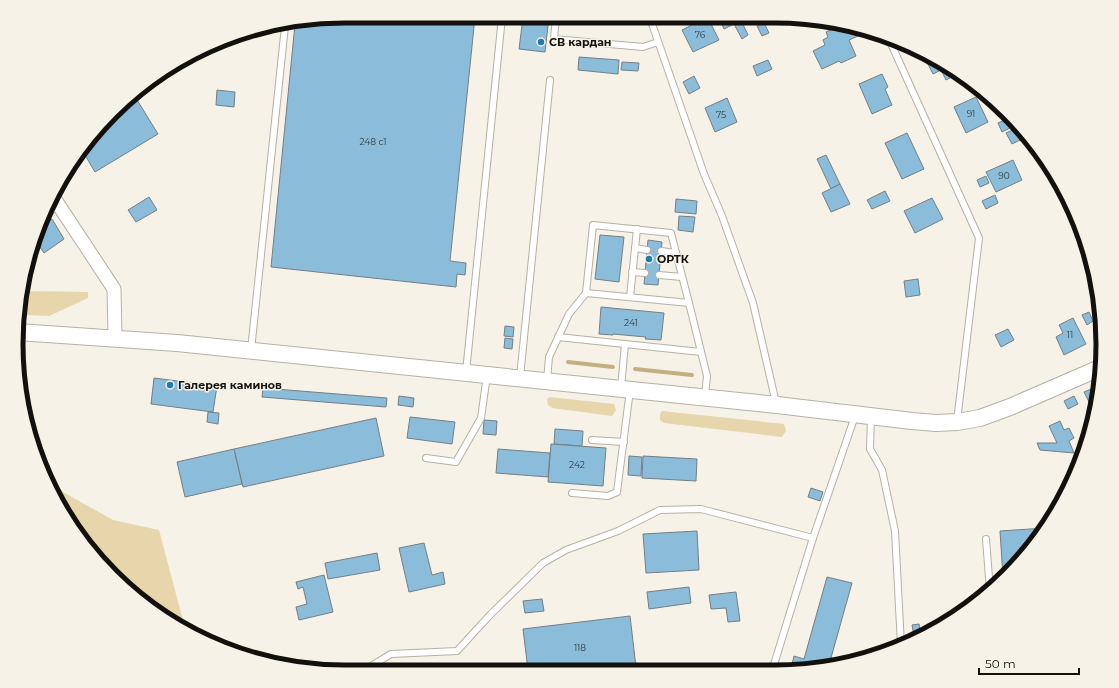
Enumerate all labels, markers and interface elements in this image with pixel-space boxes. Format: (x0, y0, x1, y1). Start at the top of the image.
house number: 76 (695, 29, 706, 40)
place label: СВ кардан (549, 35, 611, 49)
marker: СВ кардан (536, 37, 546, 47)
house number: 91 (967, 108, 975, 119)
house number: 75 (716, 109, 726, 120)
house number: 248 с1 (359, 136, 387, 147)
house number: 90 (998, 170, 1010, 181)
place label: ОРТК (657, 252, 689, 266)
marker: ОРТК (644, 254, 654, 264)
house number: 241 (624, 317, 638, 328)
house number: 11 (1067, 329, 1073, 340)
place label: Галерея каминов (178, 378, 282, 392)
marker: Галерея каминов (165, 380, 175, 390)
house number: 242 (569, 459, 585, 470)
house number: 118 (574, 642, 586, 653)
scale bar (979, 650, 1079, 676)
text: 50 m (985, 656, 1016, 671)

